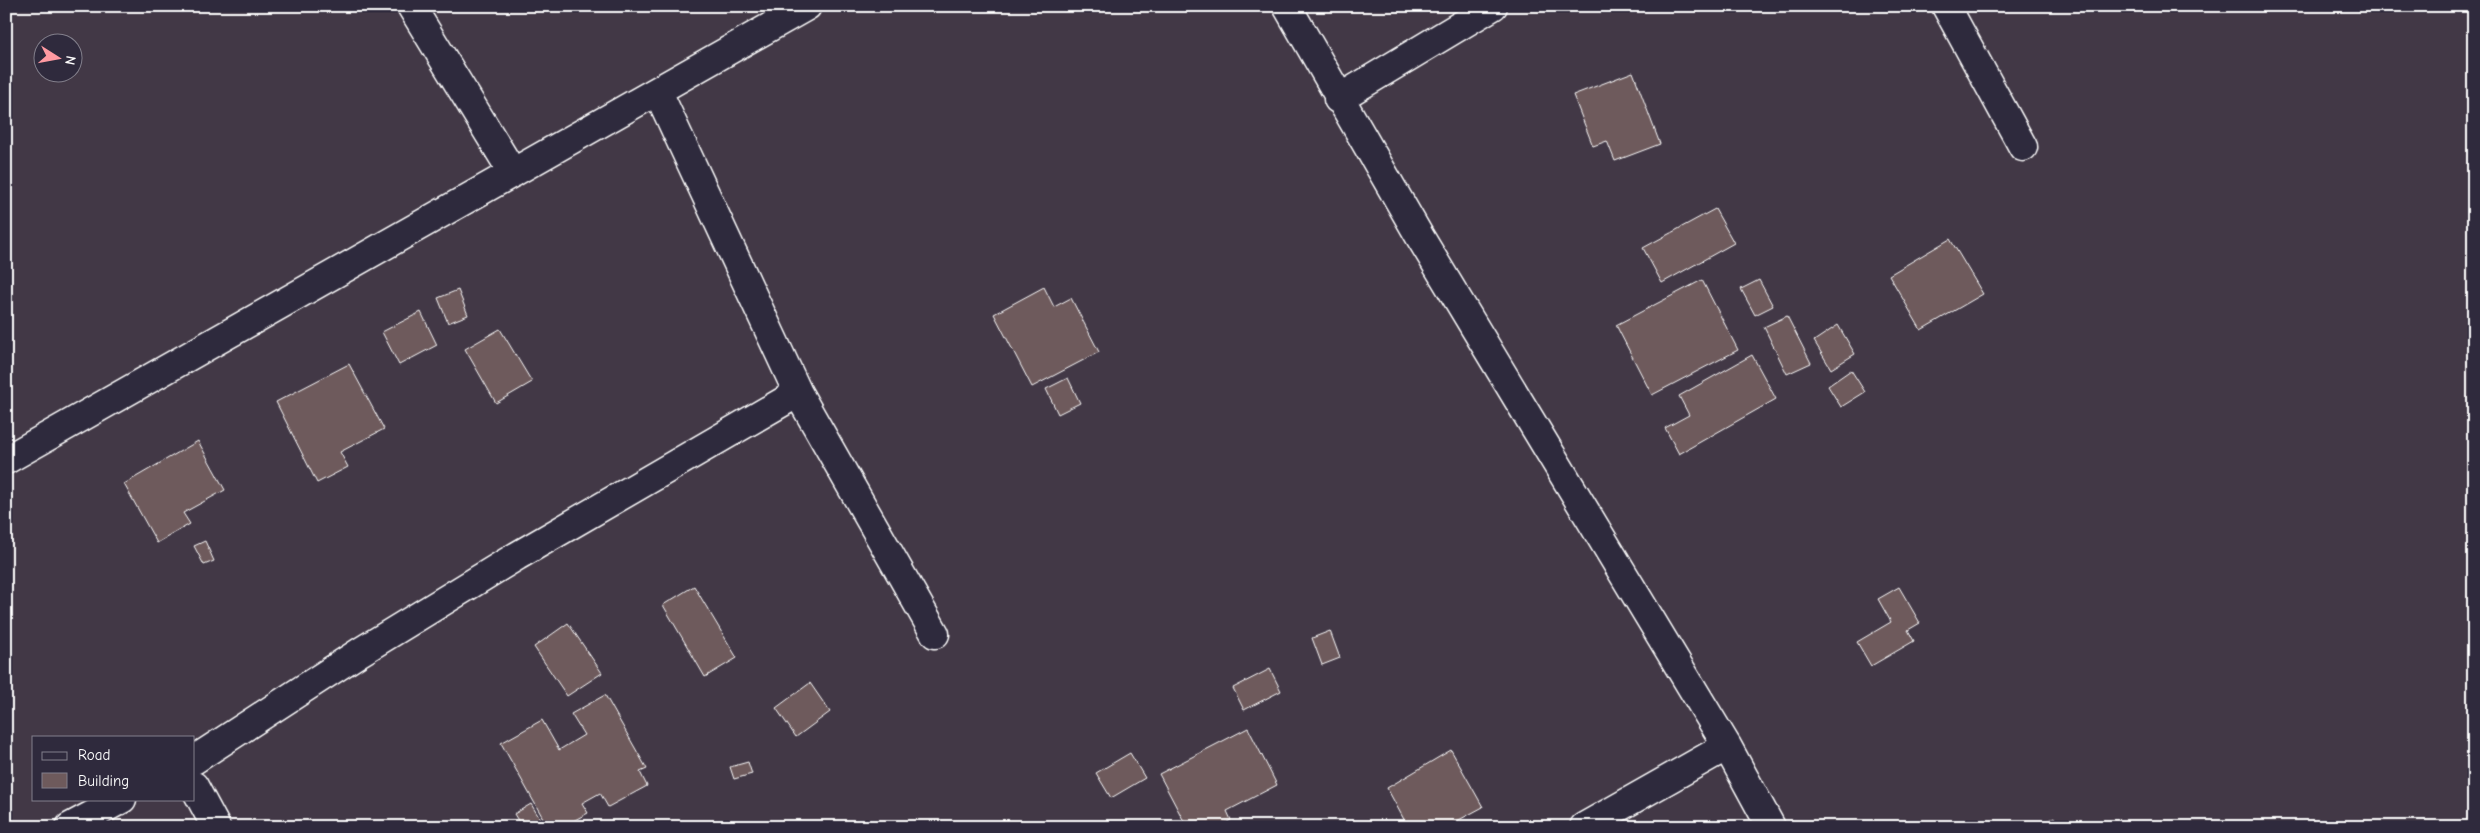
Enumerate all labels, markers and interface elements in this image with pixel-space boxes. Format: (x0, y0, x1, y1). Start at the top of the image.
north arrow (32, 32, 82, 82)
text: N (61, 54, 79, 66)
legend (32, 736, 195, 800)
text: Road (78, 746, 110, 764)
text: Building (78, 772, 129, 790)

